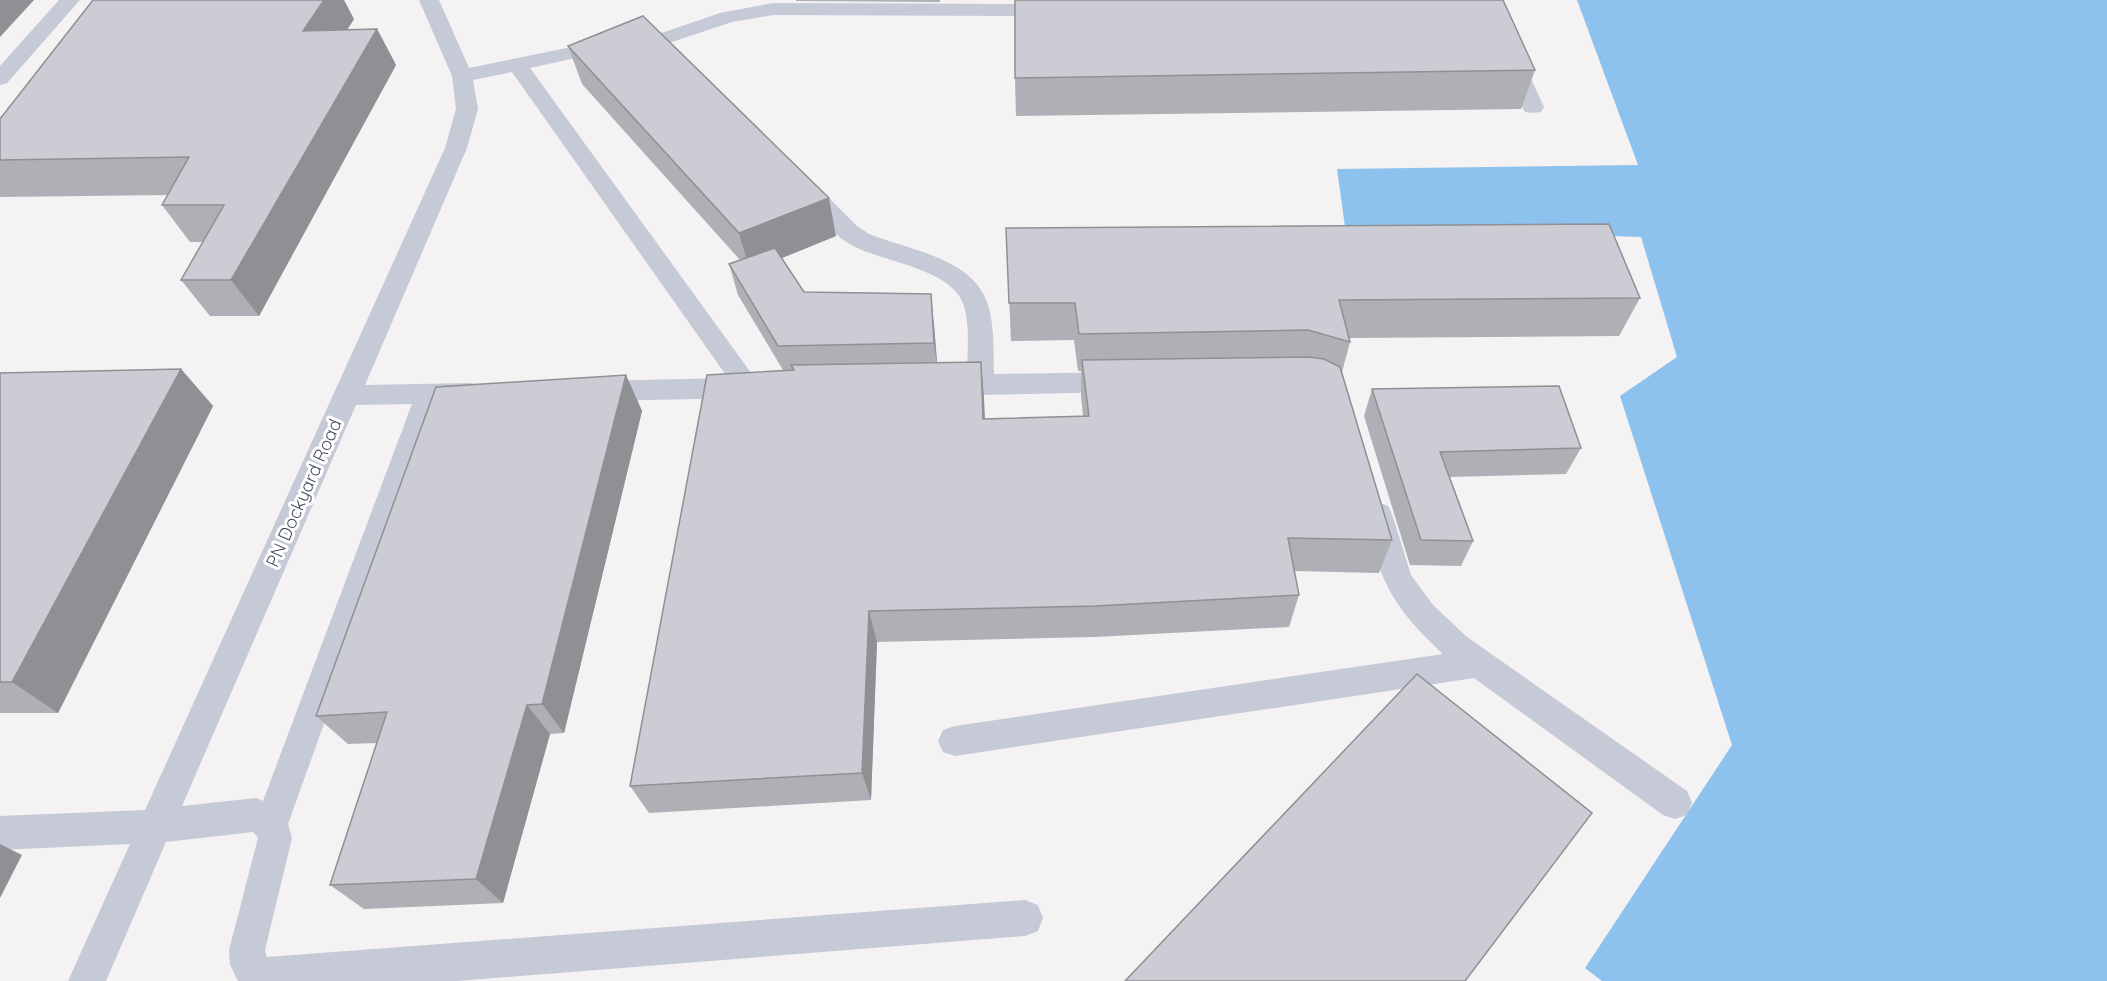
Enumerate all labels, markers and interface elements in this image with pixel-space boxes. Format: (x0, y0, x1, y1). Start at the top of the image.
street label: PN Dockyard Road (261, 415, 347, 570)

